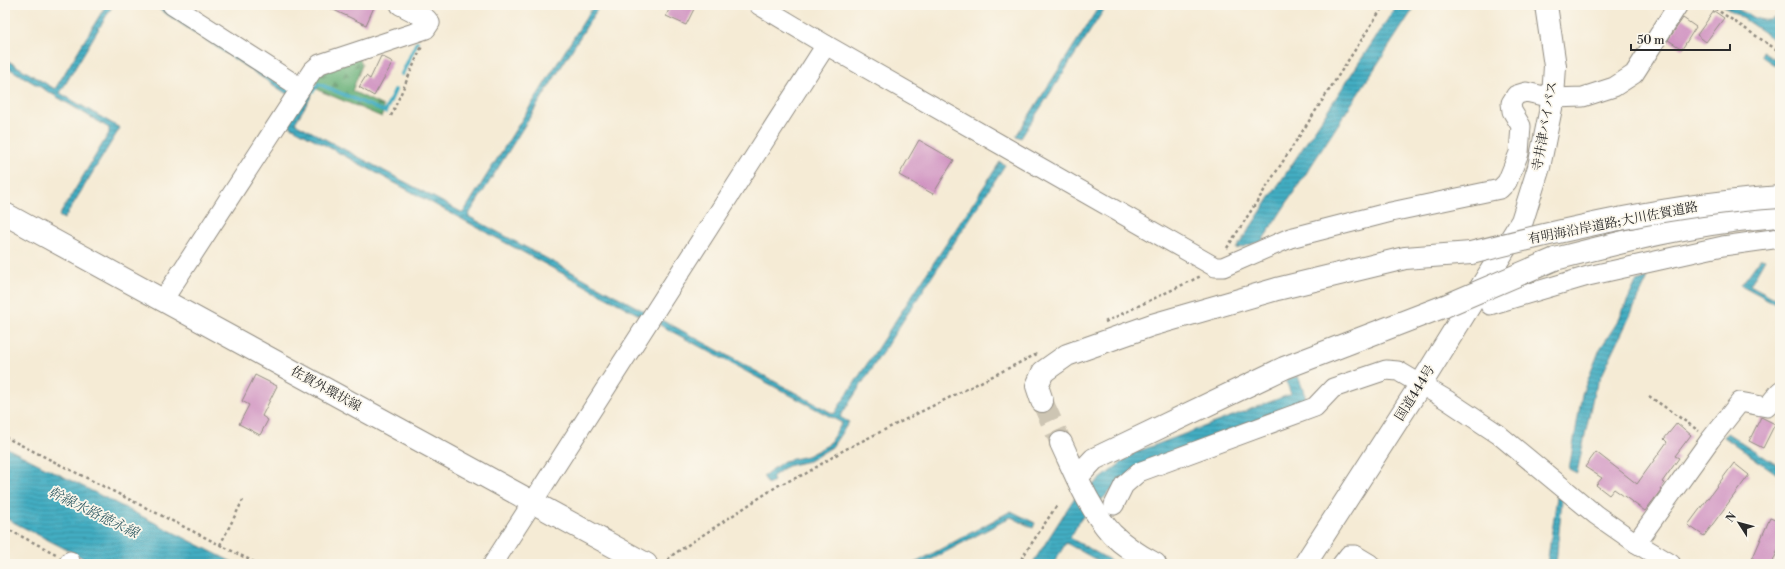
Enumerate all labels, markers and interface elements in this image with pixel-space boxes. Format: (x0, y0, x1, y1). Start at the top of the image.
scale bar (1631, 26, 1730, 52)
text: 50 m (1637, 33, 1665, 48)
street label: 寺井津バイパス (1529, 80, 1561, 172)
street label: 有明海沿岸道路;大川佐賀道路 (1527, 199, 1699, 247)
street label: 国道444号 (1392, 362, 1438, 424)
street label: 佐賀外環状線 (288, 363, 364, 415)
water label: 幹線水路徳永線 (45, 483, 143, 543)
north arrow (1719, 503, 1759, 543)
text: N (1723, 510, 1740, 525)

